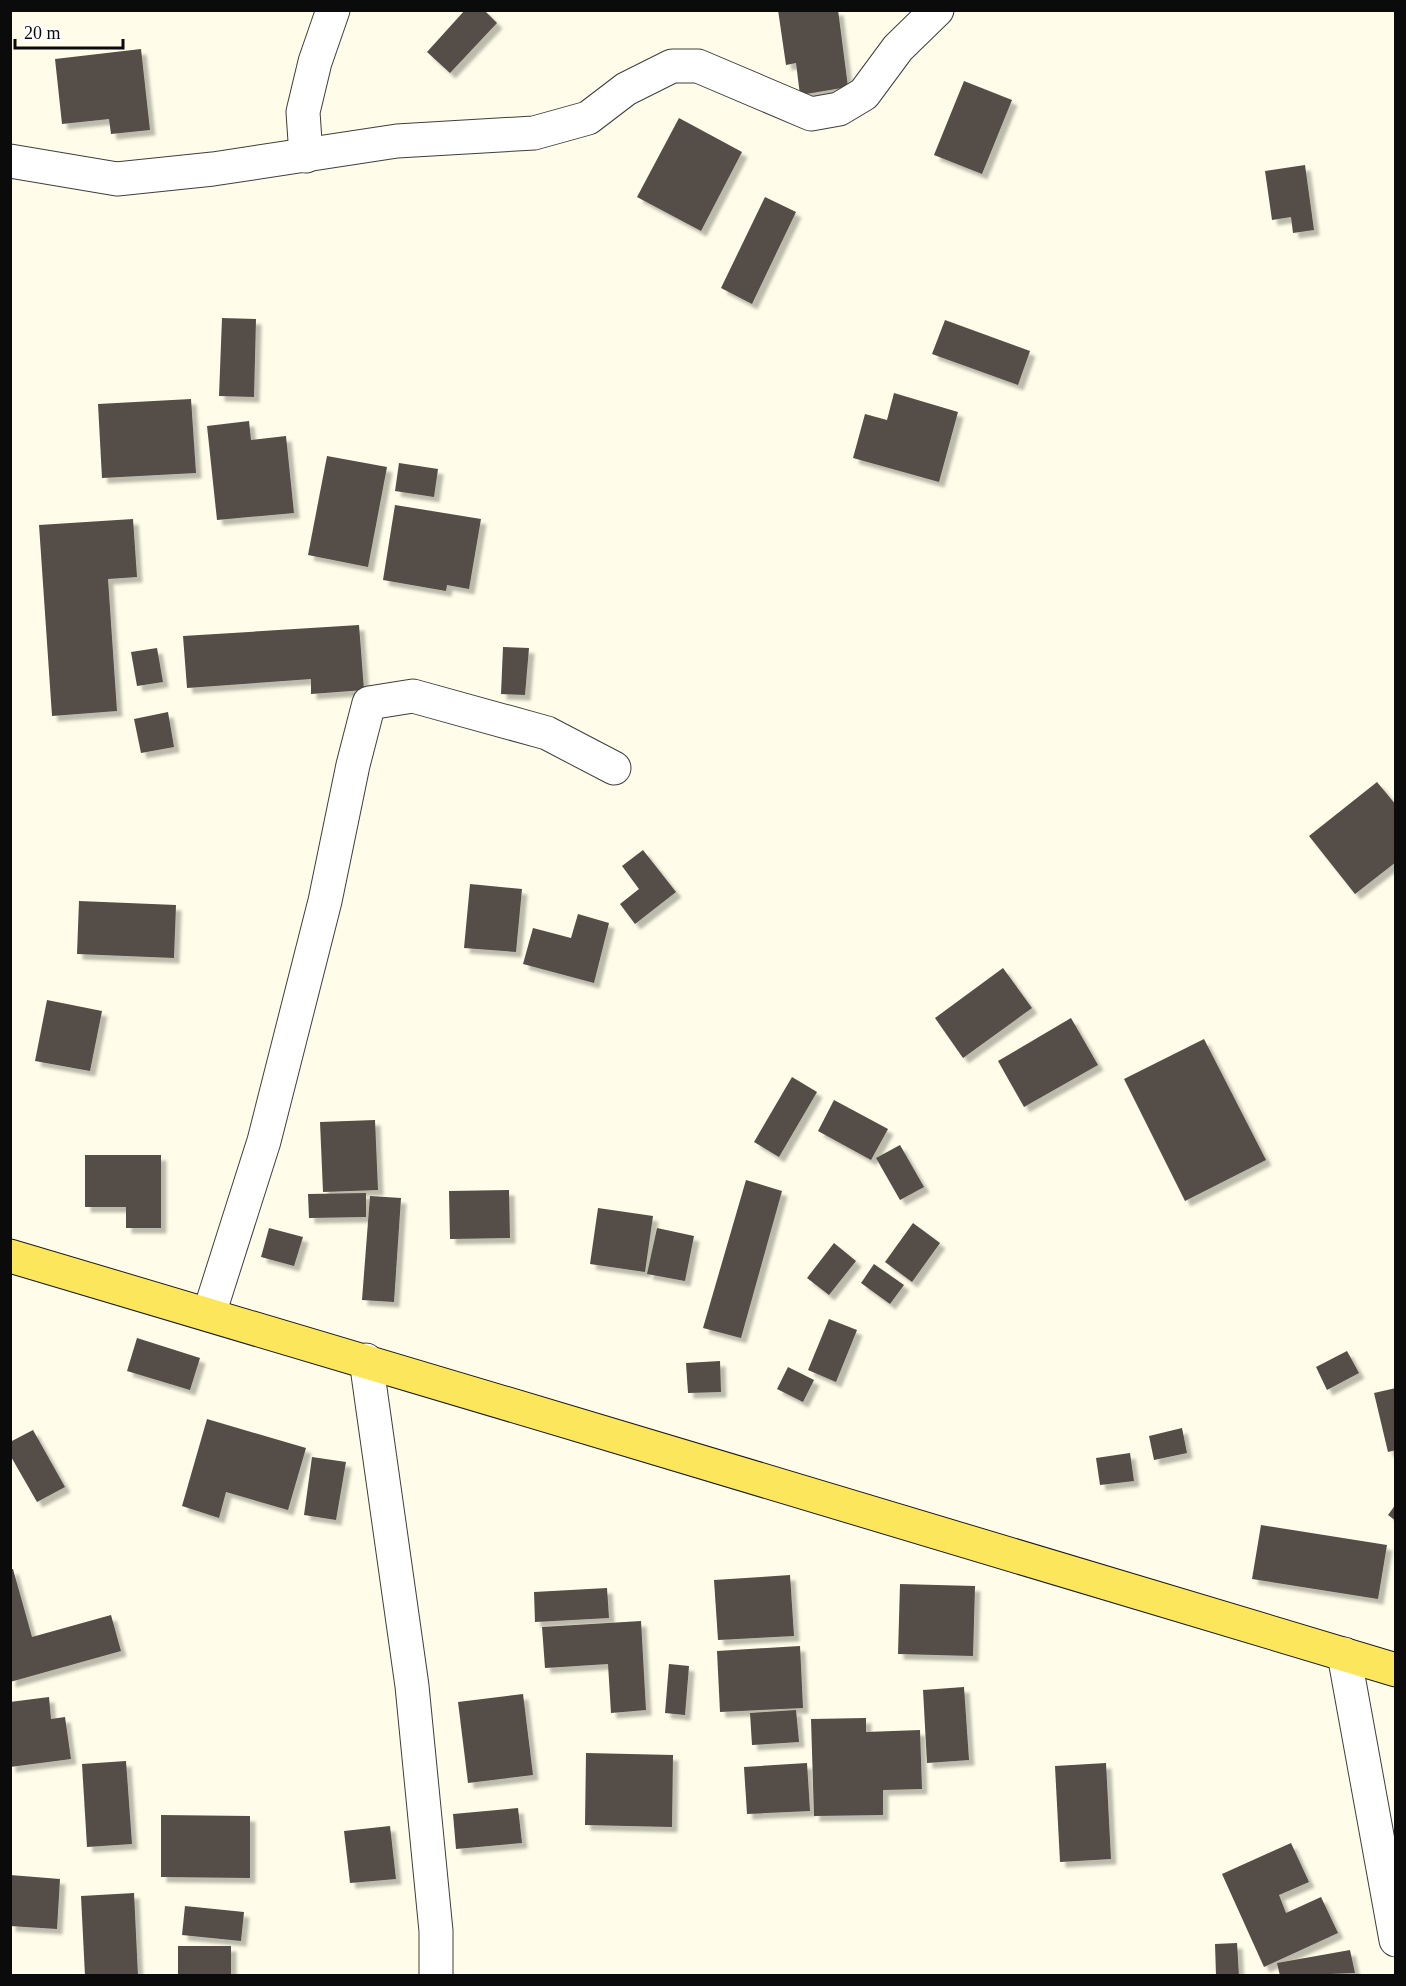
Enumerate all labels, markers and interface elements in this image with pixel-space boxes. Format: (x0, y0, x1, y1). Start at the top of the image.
scale bar (15, 12, 123, 50)
text: 20 m (24, 23, 61, 43)

